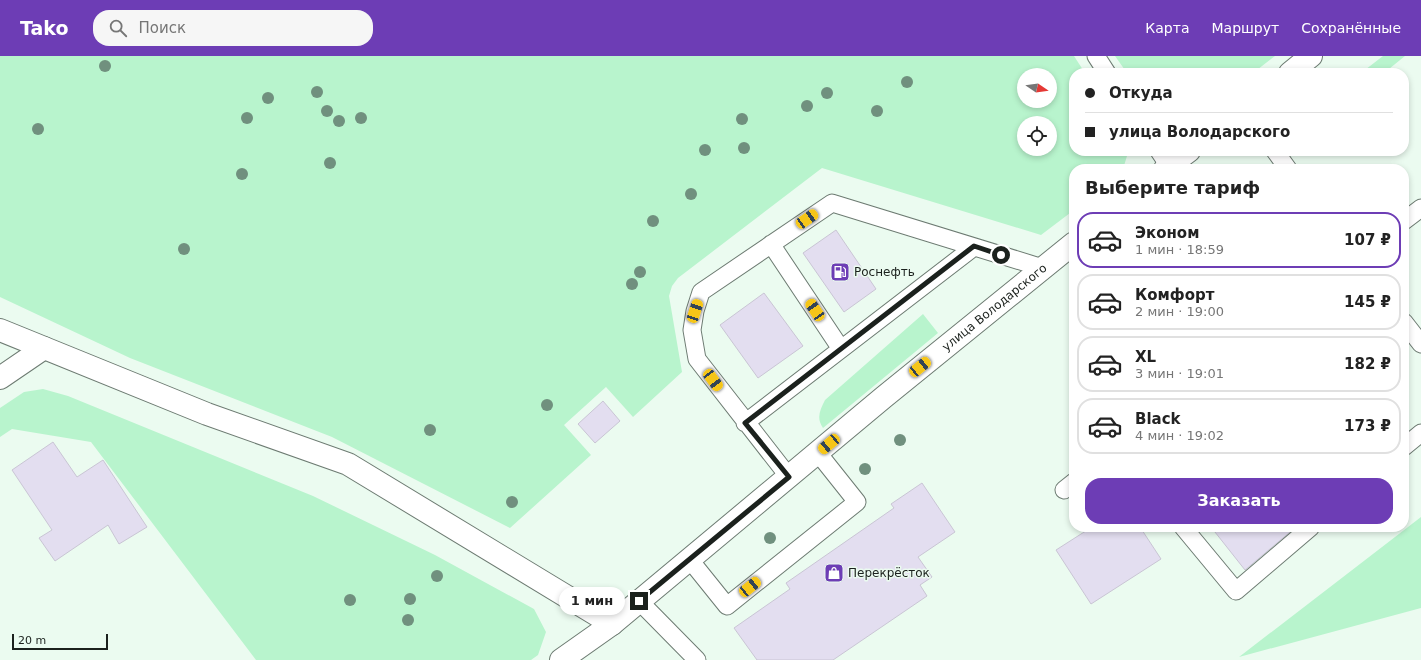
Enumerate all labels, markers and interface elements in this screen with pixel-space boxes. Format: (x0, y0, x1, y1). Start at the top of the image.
search box (93, 10, 373, 46)
text: Tako (20, 17, 69, 39)
icon: search (107, 17, 129, 39)
text: Поиск (139, 19, 186, 37)
text: Карта (1145, 20, 1189, 36)
text: Маршрут (1211, 20, 1279, 36)
text: Сохранённые (1301, 20, 1401, 36)
north arrow (1017, 68, 1057, 108)
map controls (1017, 68, 1057, 156)
text: Откуда (1109, 84, 1173, 102)
button: locate (1017, 116, 1057, 156)
text: улица Володарского (1109, 123, 1290, 141)
text: Выберите тариф (1085, 177, 1260, 198)
car (794, 207, 820, 231)
icon: car (1087, 222, 1123, 258)
text: Эконом (1135, 224, 1199, 242)
text: 107 ₽ (1344, 231, 1391, 249)
text: 1 мин · 18:59 (1135, 242, 1224, 257)
route start (992, 246, 1010, 264)
fuel station icon: Роснефть (829, 261, 851, 283)
street label: улица Володарского (939, 261, 1050, 354)
place label: Роснефть (854, 265, 915, 279)
icon: car (1087, 284, 1123, 320)
text: Комфорт (1135, 286, 1214, 304)
text: 145 ₽ (1344, 293, 1391, 311)
car (803, 297, 827, 323)
car (686, 298, 704, 324)
text: 2 мин · 19:00 (1135, 304, 1224, 319)
icon: car (1087, 346, 1123, 382)
text: XL (1135, 348, 1156, 366)
car (907, 355, 933, 379)
text: 182 ₽ (1344, 355, 1391, 373)
text: 3 мин · 19:01 (1135, 366, 1224, 381)
car (701, 367, 725, 393)
icon: car (1087, 408, 1123, 444)
text: Black (1135, 410, 1181, 428)
text: 173 ₽ (1344, 417, 1391, 435)
text: 4 мин · 19:02 (1135, 428, 1224, 443)
car (816, 432, 842, 456)
button: Заказать (1085, 478, 1393, 524)
shop icon: Перекрёсток (823, 562, 845, 584)
place label: Перекрёсток (848, 566, 930, 580)
car (737, 575, 763, 599)
callout: 1 мин (559, 587, 625, 615)
route end (630, 592, 648, 610)
text: 1 мин (571, 593, 613, 608)
scale bar (12, 632, 108, 651)
text: 20 m (18, 634, 46, 647)

